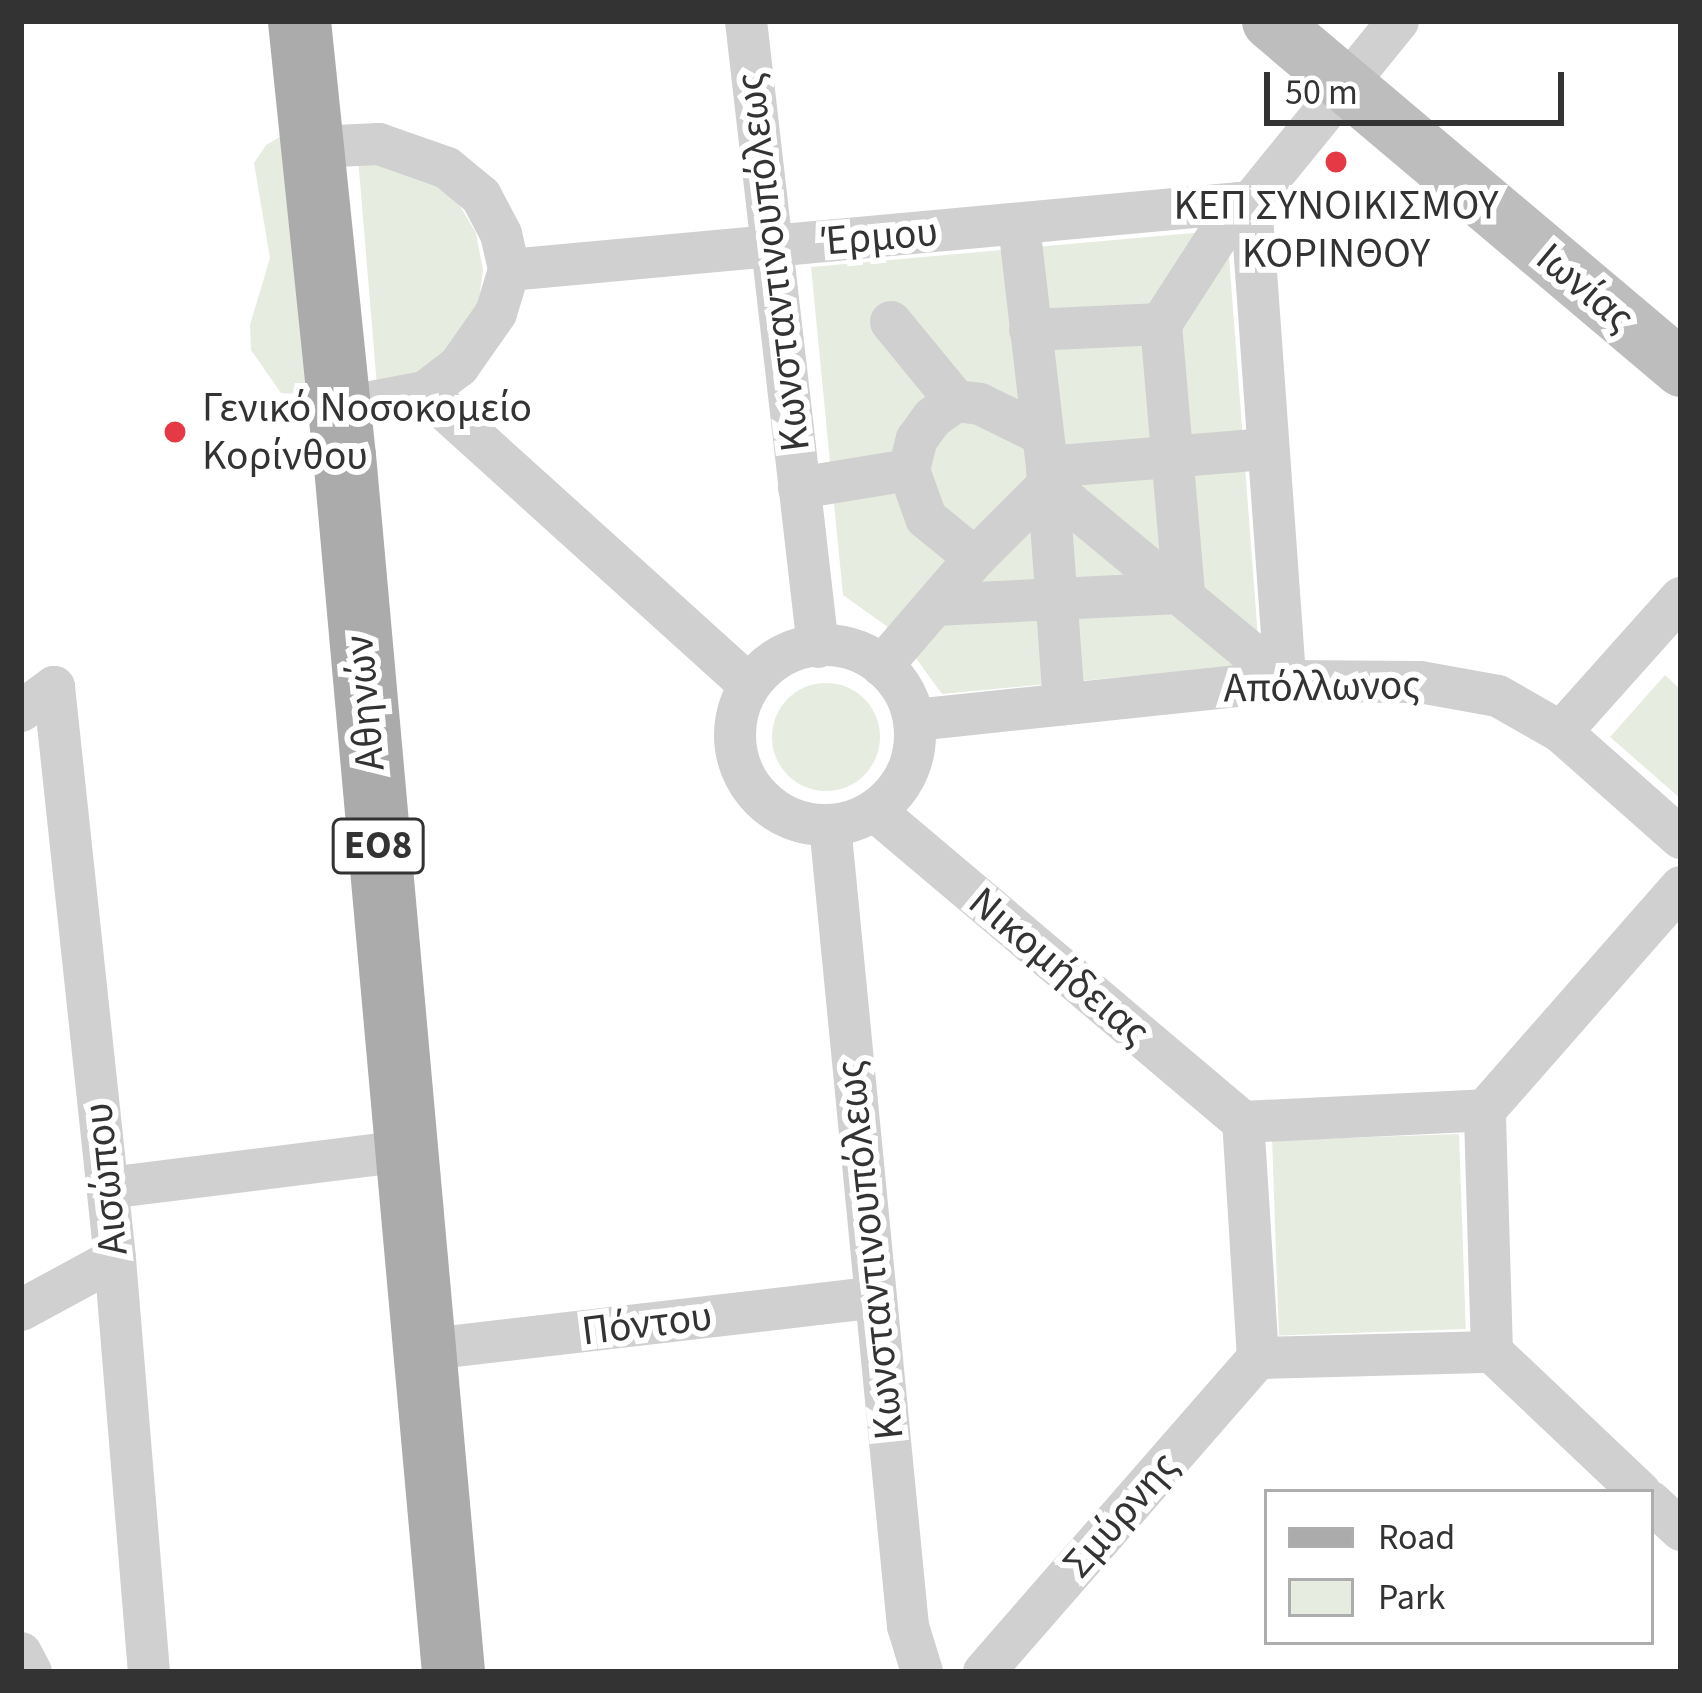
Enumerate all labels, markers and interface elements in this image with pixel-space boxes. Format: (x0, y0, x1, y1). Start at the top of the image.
scale bar (1270, 48, 1570, 122)
text: 50 m (1285, 67, 1358, 118)
street label: Κωνσταντινουπόλεως (725, 70, 821, 454)
marker: ΚΕΠ ΣΥΝΟΙΚΙΣΜΟΥ ΚΟΡΙΝΘΟΥ (1323, 149, 1349, 175)
place label: ΚΕΠ ΣΥΝΟΙΚΙΣΜΟΥ ΚΟΡΙΝΘΟΥ (1173, 181, 1499, 280)
street label: Έρμου (820, 207, 940, 267)
street label: Ιωνίας (1526, 233, 1644, 343)
place label: Γενικό Νοσοκομείο Κορίνθου (202, 383, 532, 482)
marker: Γενικό Νοσοκομείο Κορίνθου (159, 416, 191, 448)
street label: Αθηνών (334, 633, 396, 773)
street label: Απόλλωνος (1223, 660, 1421, 714)
road number: ΕΟ8 (330, 813, 426, 879)
street label: Νικομήδειας (958, 877, 1160, 1057)
street label: Κωνσταντινουπόλεως (825, 1058, 915, 1442)
street label: Αισώπου (73, 1100, 139, 1258)
street label: Πόντου (579, 1291, 715, 1357)
street label: Σμύρνης (1053, 1442, 1189, 1588)
legend (1264, 1489, 1654, 1645)
text: Road (1378, 1512, 1455, 1563)
text: Park (1378, 1572, 1445, 1623)

